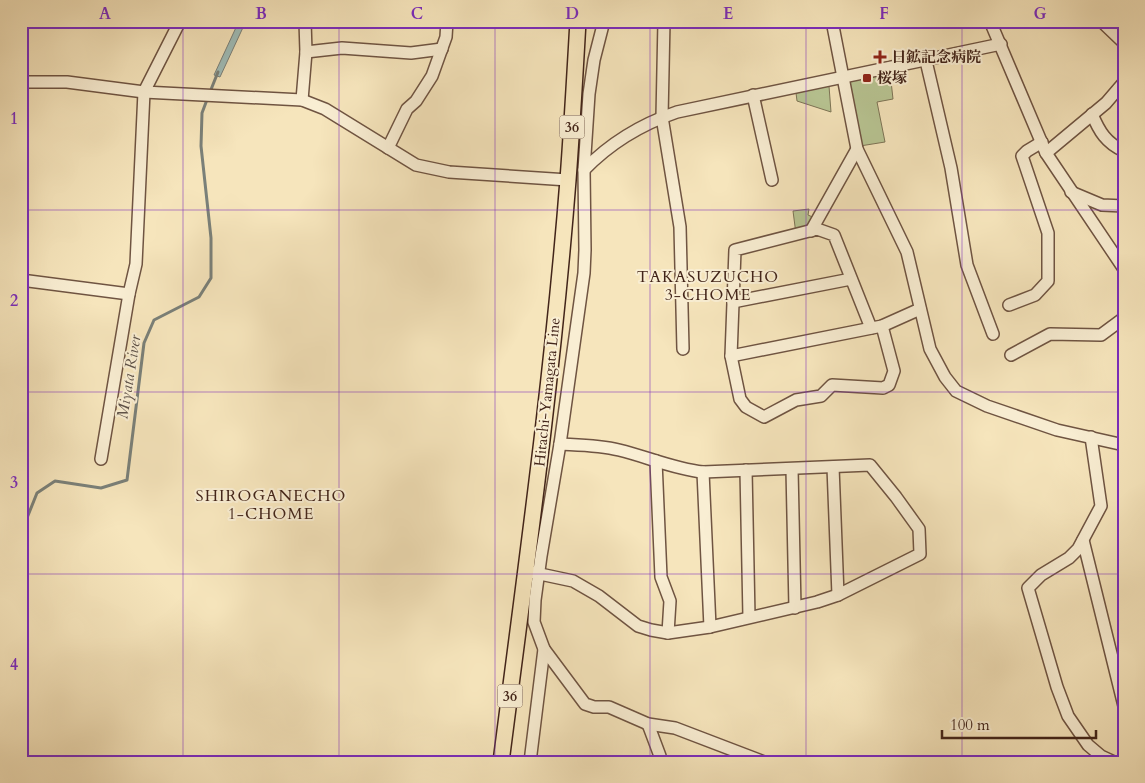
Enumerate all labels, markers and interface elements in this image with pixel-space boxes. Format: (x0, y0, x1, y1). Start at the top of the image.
text: A (99, 3, 111, 25)
text: B (255, 3, 267, 25)
text: C (411, 3, 423, 25)
text: D (565, 3, 579, 25)
text: E (723, 3, 733, 25)
text: F (879, 3, 889, 25)
text: G (1033, 3, 1047, 25)
place label: 日鉱記念病院 (891, 47, 981, 67)
marker: 日鉱記念病院 (873, 50, 887, 64)
place label: 桜塚 (877, 68, 907, 88)
marker: 桜塚 (861, 72, 873, 84)
text: 1 (10, 108, 18, 130)
road number: 36 (560, 115, 584, 138)
district label: TAKASUZUCHO 3-CHOME (637, 266, 779, 306)
text: 2 (10, 290, 18, 312)
street label: Hitachi-Yamagata Line (529, 316, 565, 467)
water label: Miyata River (112, 333, 147, 421)
text: 3 (10, 472, 18, 494)
district label: SHIROGANECHO 1-CHOME (196, 485, 346, 525)
text: 4 (10, 654, 18, 676)
road number: 36 (498, 684, 522, 708)
scale bar (942, 708, 1096, 740)
text: 100 m (950, 715, 990, 735)

